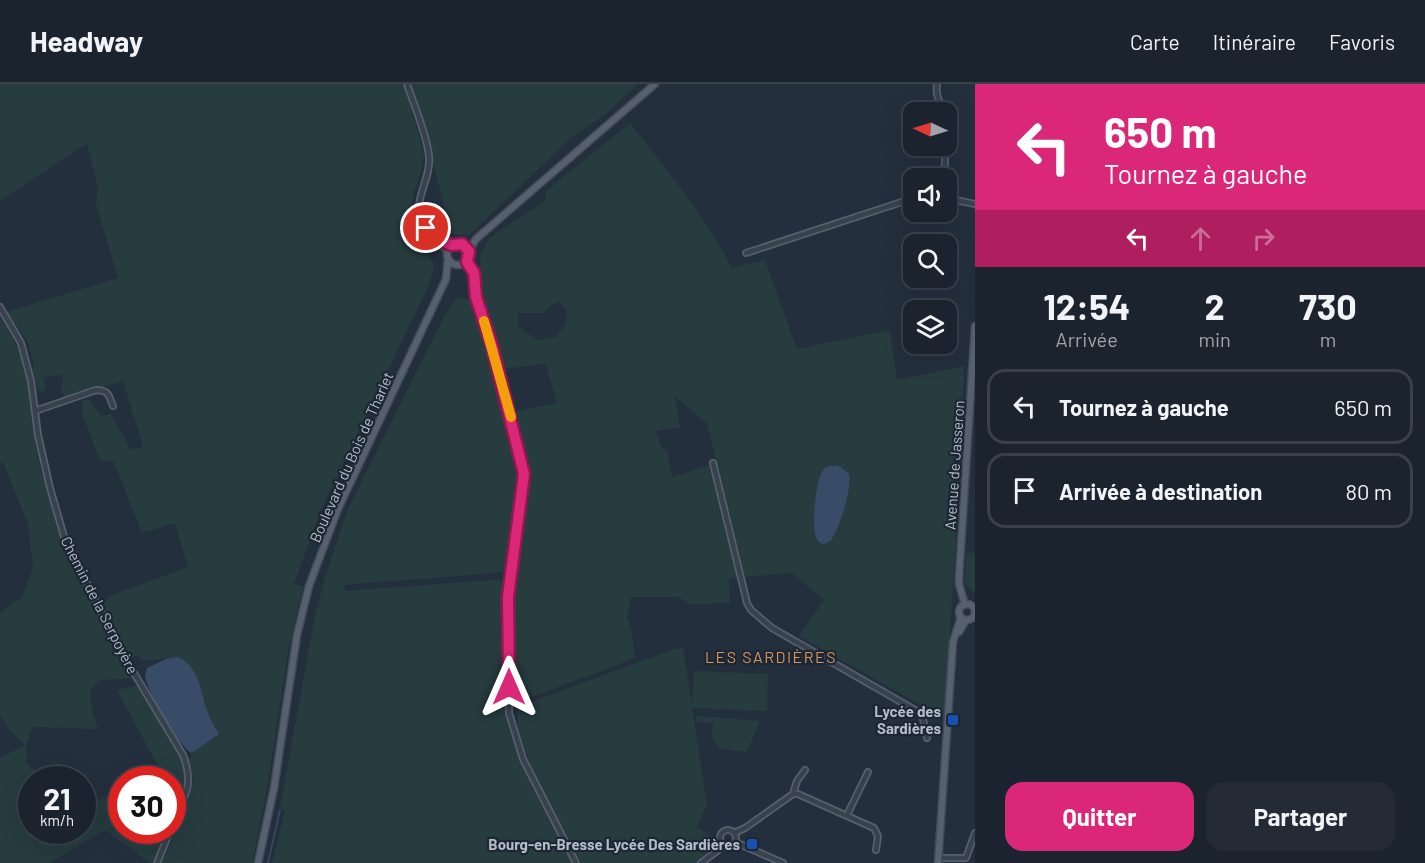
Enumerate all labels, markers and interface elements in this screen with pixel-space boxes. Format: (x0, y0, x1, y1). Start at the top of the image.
text: Headway (30, 24, 143, 58)
text: Carte (1130, 29, 1180, 54)
text: Itinéraire (1213, 29, 1296, 54)
text: Favoris (1329, 29, 1395, 54)
north arrow (903, 102, 957, 156)
map controls (903, 102, 957, 354)
text: 650 m (1104, 106, 1217, 156)
icon: left (1005, 108, 1083, 186)
text: Tournez à gauche (1104, 157, 1307, 189)
button: sound (903, 168, 957, 222)
pin (400, 202, 451, 253)
icon: arrive (409, 211, 442, 244)
icon: left (1121, 222, 1154, 255)
icon: ahead (1184, 222, 1217, 255)
icon: right (1247, 222, 1280, 255)
button: search (903, 234, 957, 288)
text: 12:54 (1043, 284, 1130, 327)
text: 2 (1205, 284, 1225, 327)
text: 730 (1299, 284, 1357, 327)
button: layers (903, 300, 957, 354)
text: Arrivée (1056, 327, 1118, 351)
text: min (1198, 327, 1231, 351)
text: m (1320, 327, 1336, 351)
street label: Boulevard du Bois de Tharlet (305, 369, 397, 545)
icon: left (1008, 390, 1041, 423)
text: Tournez à gauche (1059, 394, 1229, 420)
text: 650 m (1334, 394, 1392, 420)
street label: Avenue de Jasseron (940, 400, 968, 530)
icon: arrive (1008, 474, 1041, 507)
text: Arrivée à destination (1059, 478, 1262, 504)
text: 80 m (1346, 478, 1392, 504)
street label: Chemin de la Serpoyère (57, 533, 143, 677)
district label: LES SARDIÈRES (705, 647, 837, 666)
position arrow (477, 655, 541, 719)
place label: Lycée des Sardières (874, 702, 941, 737)
marker: Lycée des Sardières (946, 713, 960, 727)
speed limit sign: 30 (108, 766, 186, 844)
text: 21 (43, 780, 71, 816)
button: Quitter (1005, 782, 1194, 851)
button: Partager (1206, 782, 1395, 851)
text: km/h (40, 811, 74, 829)
place label: Bourg-en-Bresse Lycée Des Sardières (488, 835, 740, 853)
marker: Bourg-en-Bresse Lycée Des Sardières (745, 837, 759, 851)

